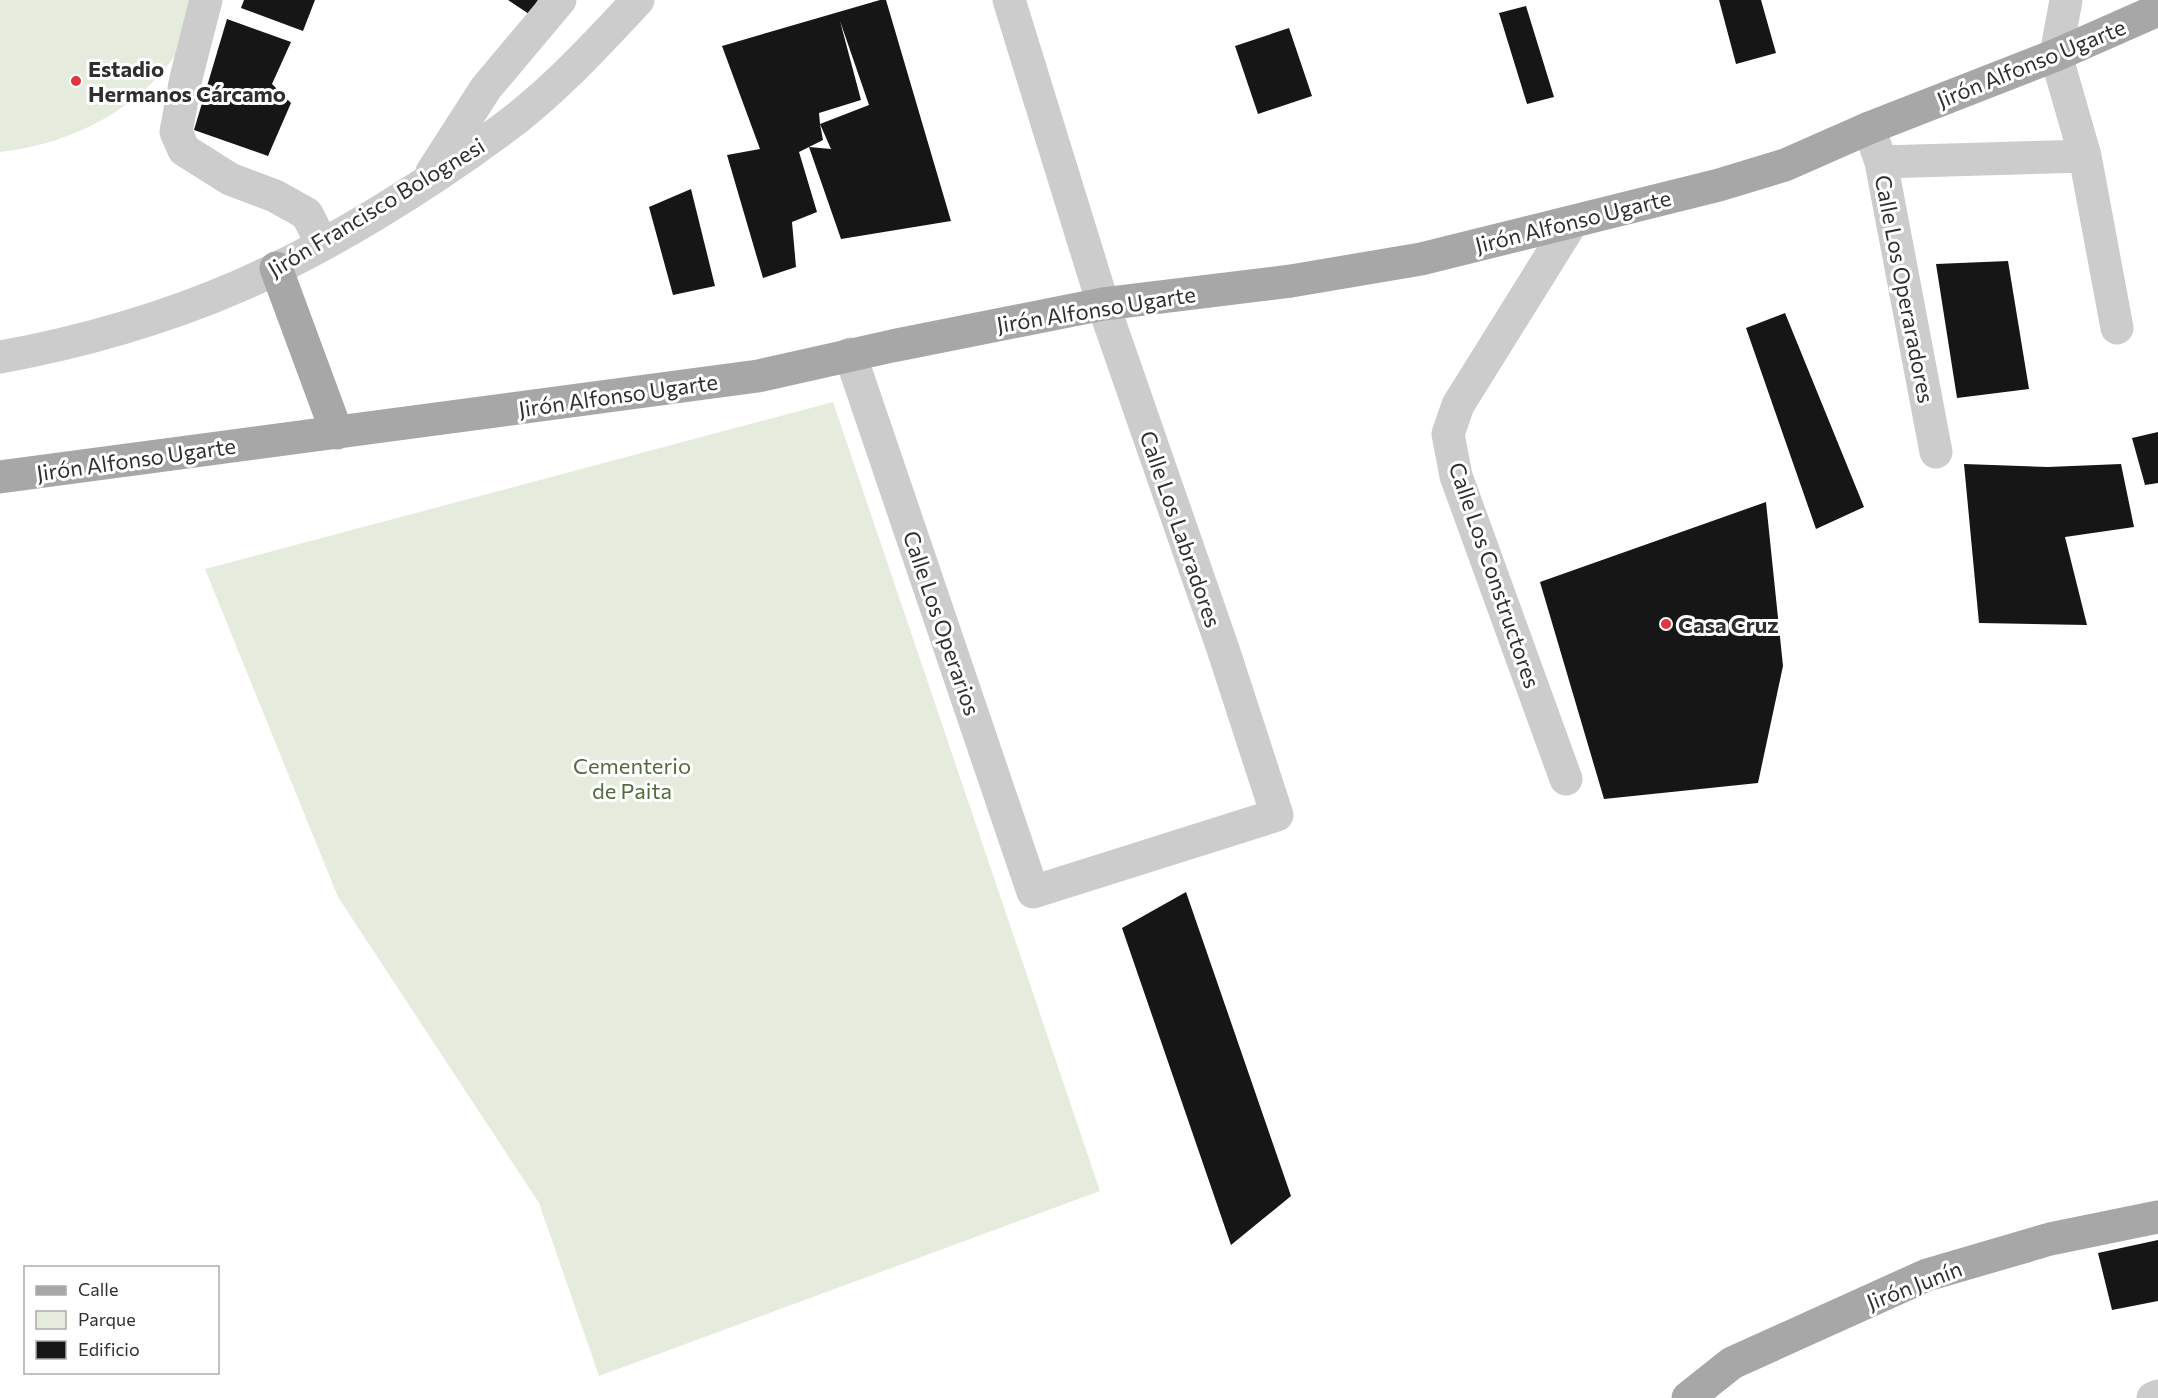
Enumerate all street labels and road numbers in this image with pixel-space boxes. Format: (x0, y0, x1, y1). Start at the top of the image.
street label: Jirón Alfonso Ugarte (1933, 13, 2129, 113)
street label: Jirón Francisco Bolognesi (263, 132, 489, 282)
street label: Calle Los Operaradores (1870, 173, 1940, 405)
street label: Jirón Alfonso Ugarte (1472, 184, 1674, 258)
street label: Jirón Alfonso Ugarte (995, 280, 1197, 338)
street label: Jirón Alfonso Ugarte (517, 368, 719, 422)
street label: Calle Los Labradores (1135, 427, 1227, 631)
street label: Jirón Alfonso Ugarte (35, 432, 237, 486)
street label: Calle Los Constructores (1444, 459, 1546, 691)
street label: Calle Los Operarios (898, 527, 986, 719)
street label: Jirón Junín (1862, 1254, 1966, 1316)

